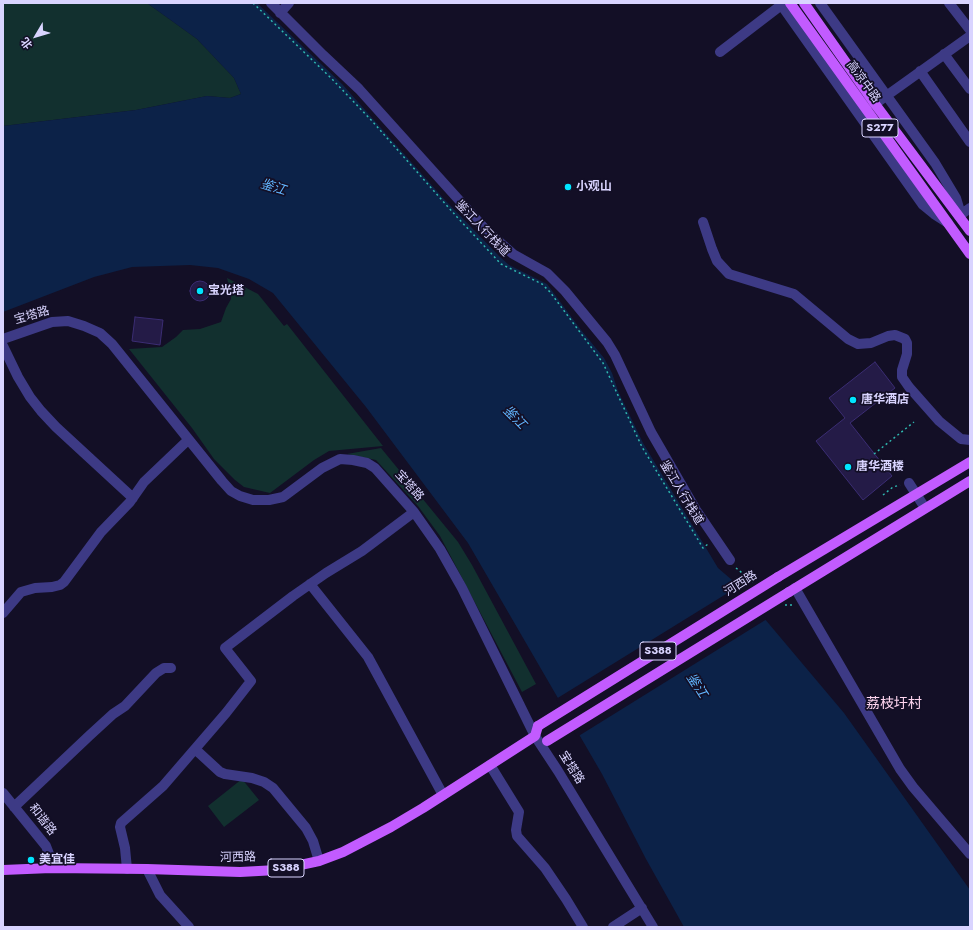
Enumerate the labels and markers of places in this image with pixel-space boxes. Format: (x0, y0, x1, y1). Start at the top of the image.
place label: 小观山 (576, 180, 612, 194)
marker: 小观山 (563, 182, 573, 192)
place label: 宝光塔 (208, 284, 244, 298)
marker: 宝光塔 (195, 286, 205, 296)
place label: 唐华酒店 (861, 393, 909, 407)
marker: 唐华酒店 (848, 395, 858, 405)
place label: 唐华酒楼 (856, 460, 904, 474)
marker: 唐华酒楼 (843, 462, 853, 472)
place label: 美宜佳 (39, 853, 75, 867)
marker: 美宜佳 (26, 855, 36, 865)

